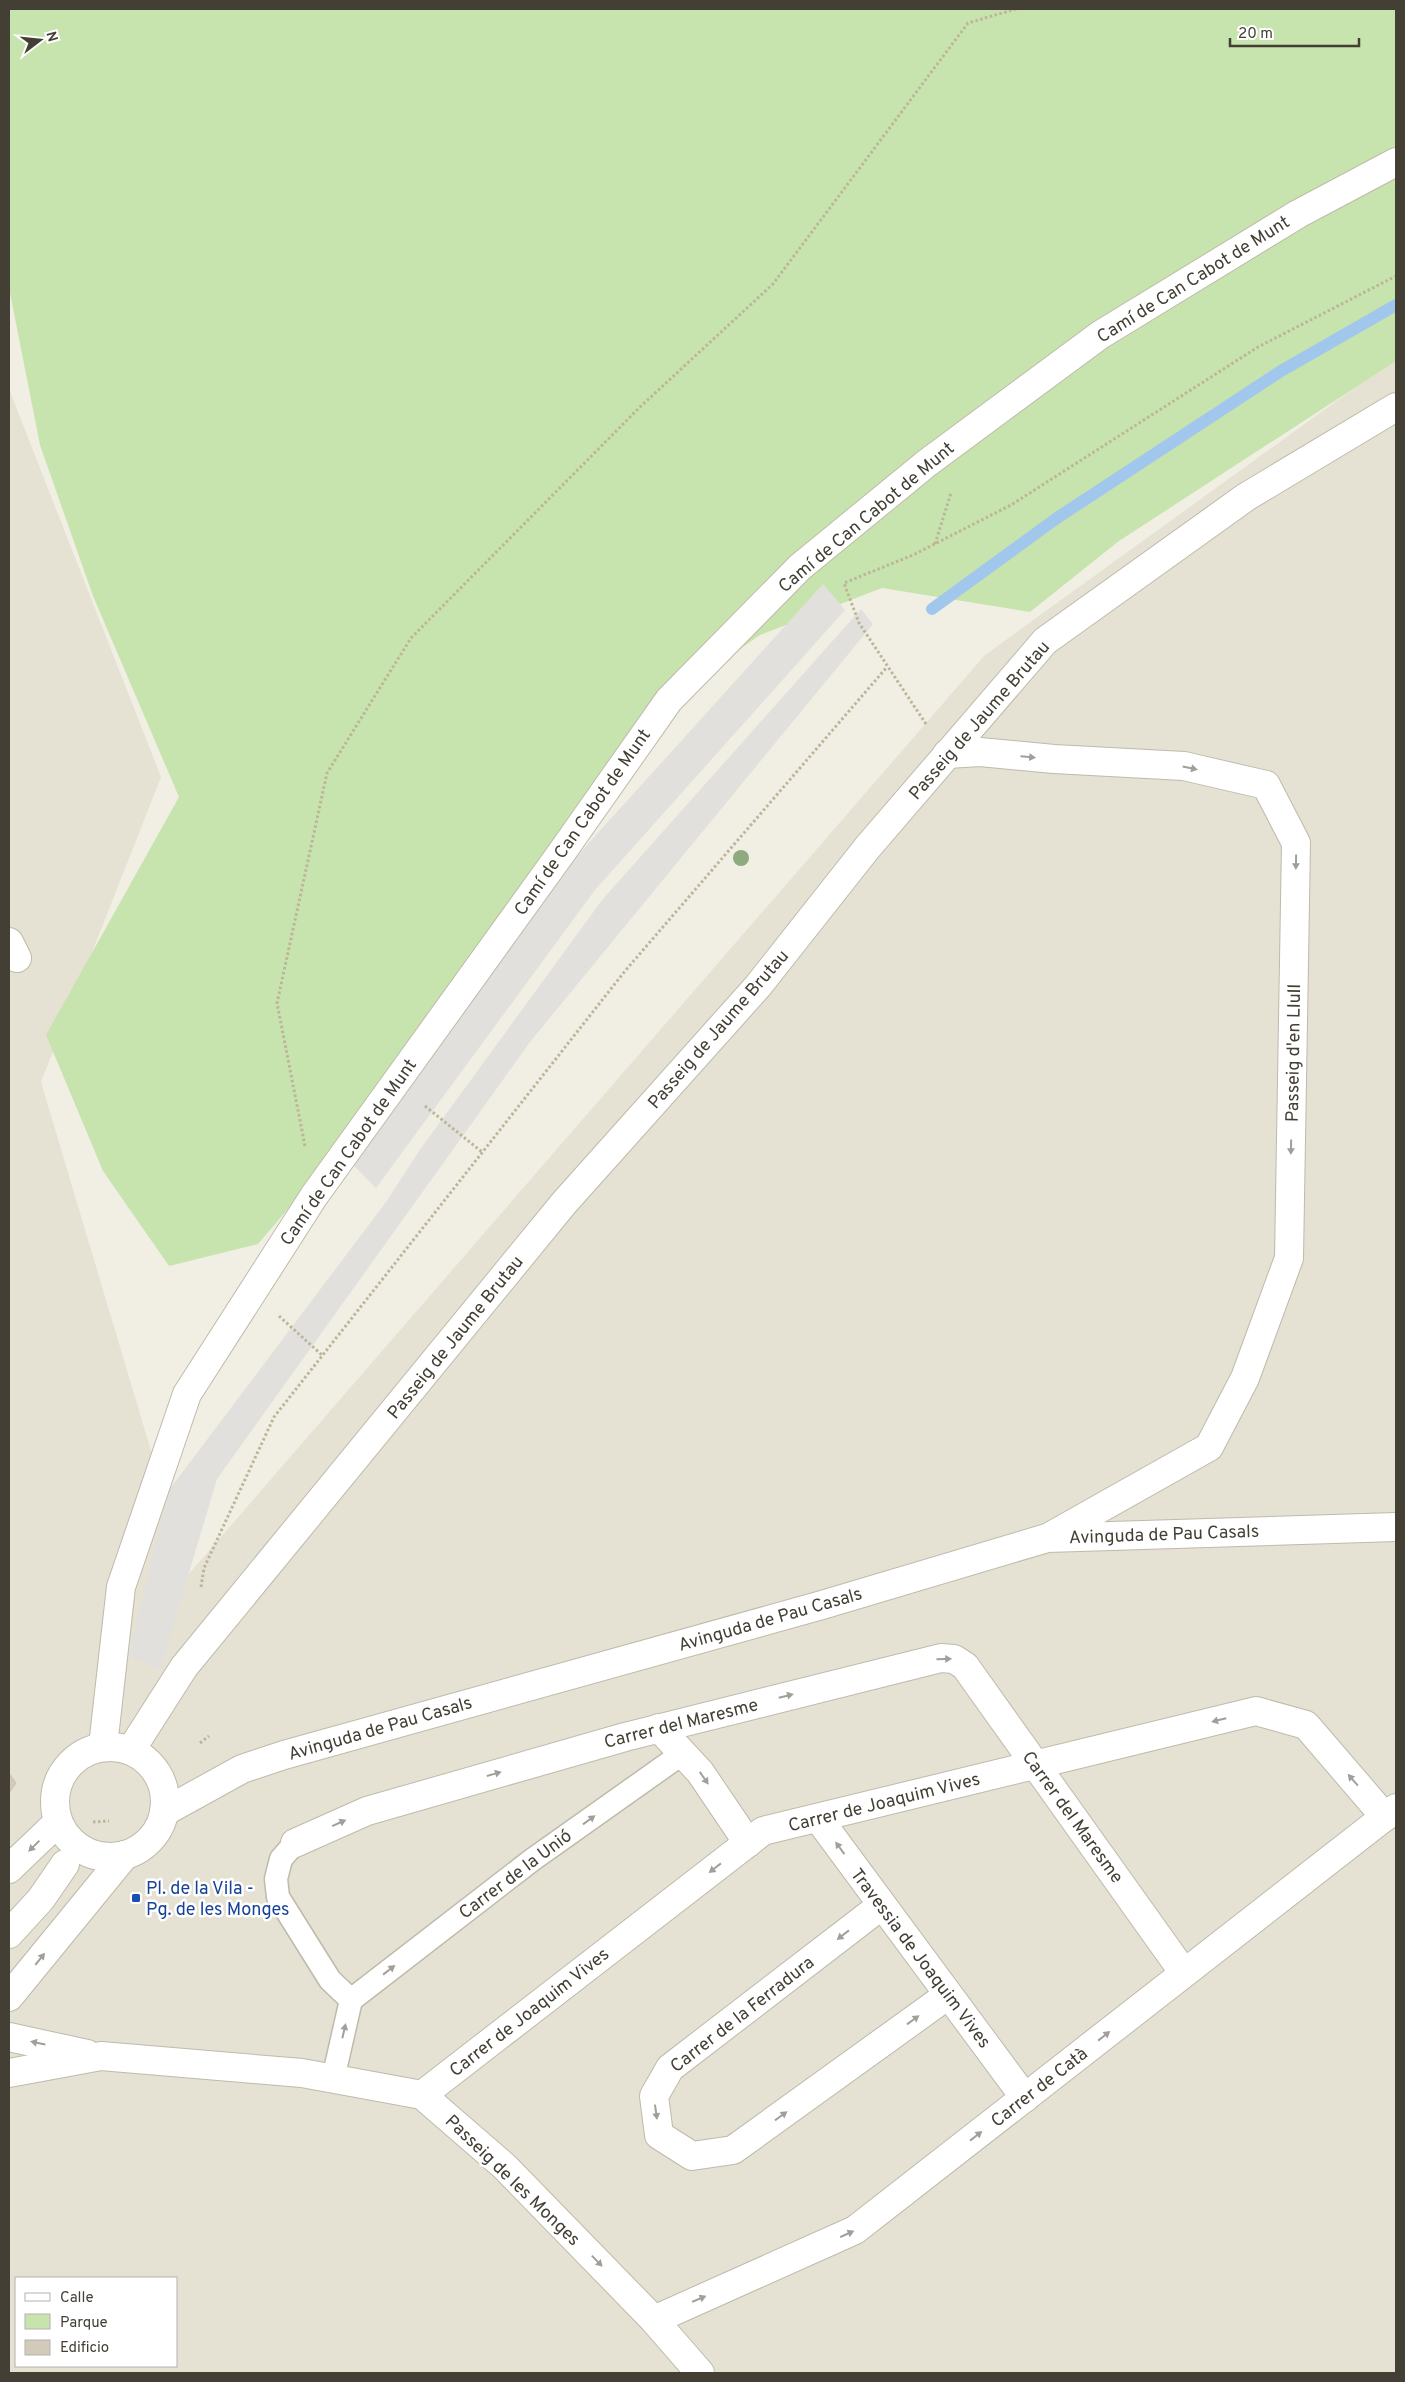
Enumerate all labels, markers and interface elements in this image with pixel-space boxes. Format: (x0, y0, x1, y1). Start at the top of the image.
north arrow (15, 15, 65, 65)
scale bar (1230, 15, 1359, 47)
text: 20 m (1238, 25, 1273, 44)
text: N (41, 30, 61, 44)
street label: Camí de Can Cabot de Munt (1093, 211, 1294, 349)
street label: Camí de Can Cabot de Munt (774, 438, 960, 599)
street label: Passeig de Jaume Brutau (905, 637, 1056, 805)
street label: Camí de Can Cabot de Munt (510, 725, 657, 921)
one-way arrow (1021, 753, 1037, 761)
one-way arrow (1183, 764, 1198, 772)
one-way arrow (1292, 855, 1300, 871)
street label: Passeig de Jaume Brutau (644, 946, 795, 1114)
street label: Passeig d'en Llull (1282, 984, 1307, 1122)
street label: Camí de Can Cabot de Munt (276, 1055, 423, 1251)
one-way arrow (1287, 1140, 1295, 1156)
street label: Passeig de Jaume Brutau (383, 1252, 529, 1424)
street label: Avinguda de Pau Casals (1069, 1521, 1260, 1550)
street label: Avinguda de Pau Casals (676, 1583, 865, 1658)
one-way arrow (936, 1655, 952, 1663)
street label: Avinguda de Pau Casals (286, 1692, 475, 1767)
one-way arrow (779, 1692, 794, 1700)
street label: Carrer del Maresme (602, 1694, 761, 1755)
one-way arrow (1211, 1716, 1226, 1724)
street label: Carrer del Maresme (1016, 1747, 1128, 1889)
street label: Carrer de Joaquim Vives (786, 1768, 983, 1838)
one-way arrow (487, 1770, 502, 1778)
one-way arrow (699, 1771, 709, 1784)
one-way arrow (1348, 1773, 1359, 1786)
one-way arrow (582, 1815, 596, 1825)
one-way arrow (332, 1819, 346, 1827)
street label: Carrer de la Unió (455, 1825, 577, 1925)
one-way arrow (28, 1839, 40, 1851)
one-way arrow (835, 1841, 845, 1855)
one-way arrow (709, 1863, 722, 1874)
street label: Travessia de Joaquim Vives (845, 1864, 995, 2054)
place label: Pl. de la Vila - Pg. de les Monges (146, 1878, 290, 1922)
marker: Pl. de la Vila - Pg. de les Monges (130, 1892, 142, 1904)
one-way arrow (837, 1929, 850, 1940)
street label: Carrer de Joaquim Vives (445, 1944, 615, 2083)
street label: Carrer de la Ferradura (666, 1952, 820, 2079)
one-way arrow (34, 1953, 45, 1966)
one-way arrow (383, 1965, 396, 1975)
one-way arrow (906, 2015, 919, 2026)
one-way arrow (340, 2024, 348, 2039)
one-way arrow (1098, 2030, 1111, 2041)
one-way arrow (30, 2039, 45, 2047)
street label: Carrer de Catà (987, 2043, 1093, 2133)
one-way arrow (652, 2105, 660, 2121)
street label: Passeig de les Monges (439, 2110, 585, 2252)
one-way arrow (774, 2111, 788, 2121)
one-way arrow (970, 2130, 983, 2141)
one-way arrow (840, 2229, 854, 2237)
one-way arrow (591, 2255, 603, 2267)
legend (15, 2277, 178, 2367)
text: Calle (60, 2289, 94, 2308)
one-way arrow (692, 2295, 706, 2303)
text: Parque (60, 2314, 108, 2333)
text: Edificio (60, 2339, 109, 2358)

